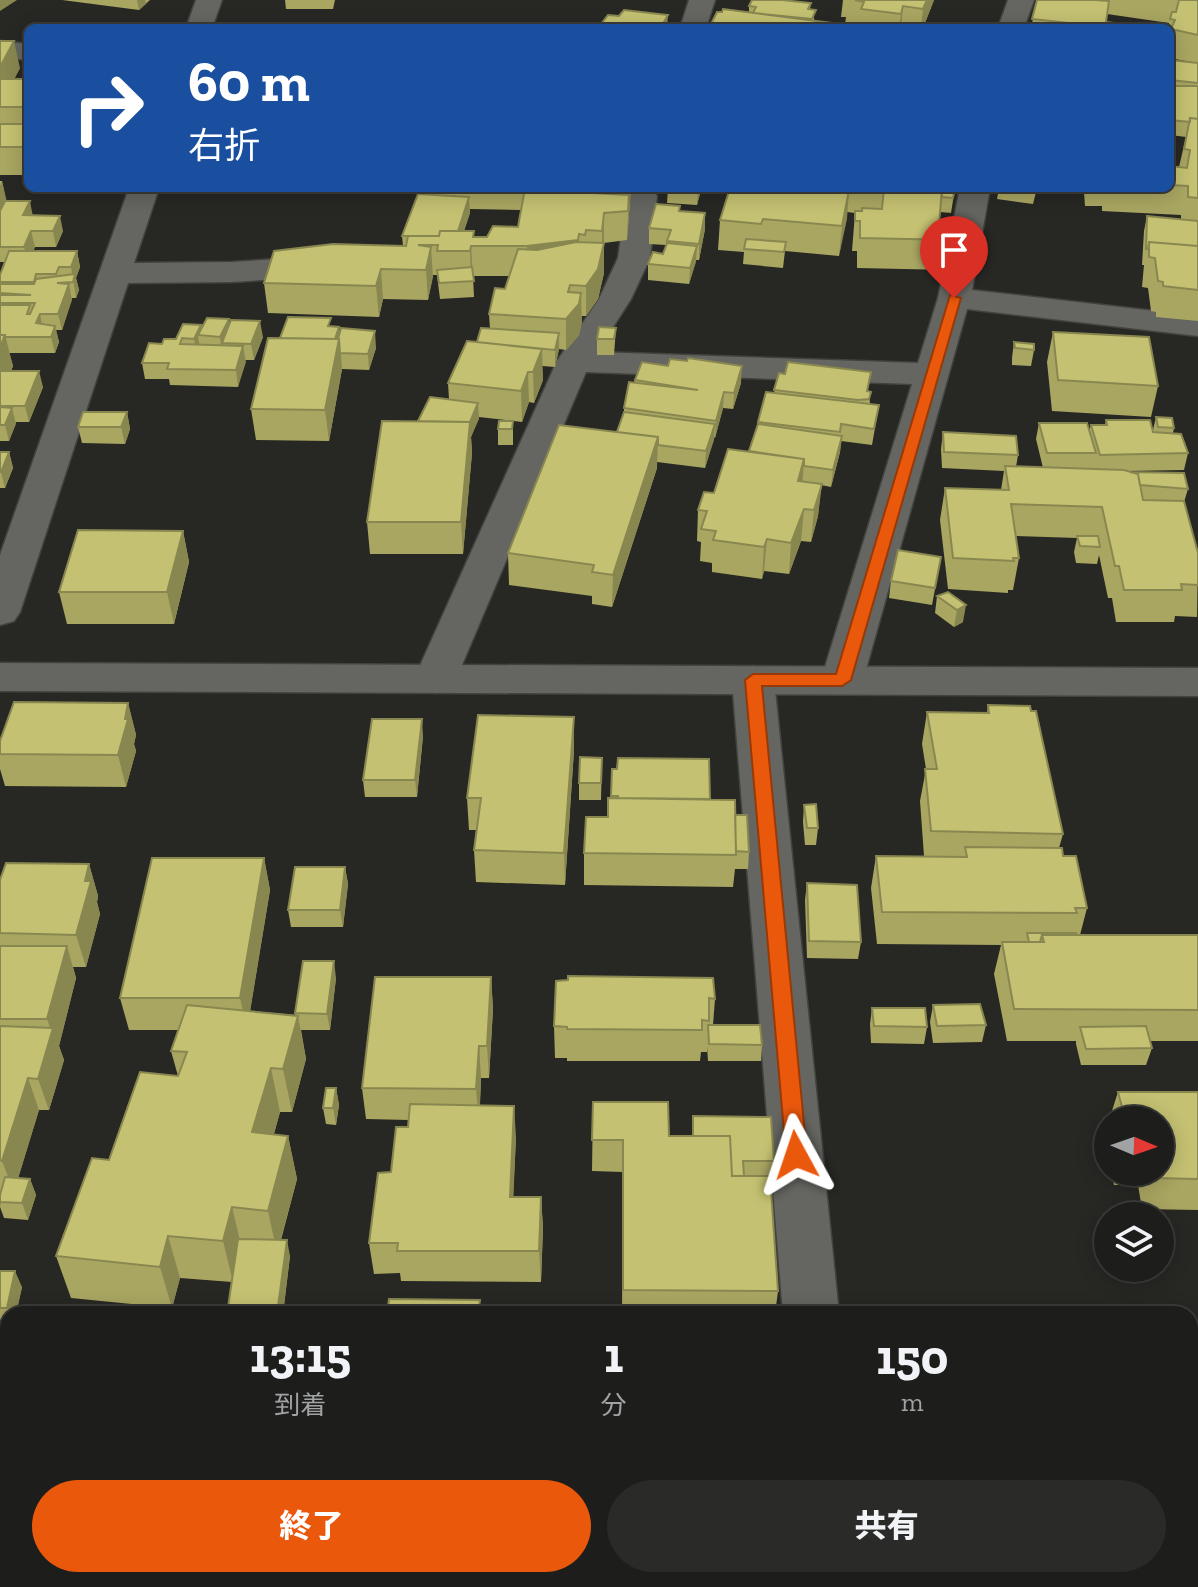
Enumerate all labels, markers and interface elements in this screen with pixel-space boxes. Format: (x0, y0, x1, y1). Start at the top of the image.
text: 60 m (188, 48, 310, 115)
icon: right (56, 56, 160, 160)
text: 右折 (188, 124, 260, 167)
pin (920, 216, 988, 298)
icon: arrive (932, 228, 976, 272)
north arrow (1094, 1106, 1174, 1186)
map controls (1094, 1106, 1174, 1282)
position arrow (754, 1113, 838, 1197)
button: layers (1094, 1202, 1174, 1282)
text: 13:15 (250, 1327, 351, 1384)
text: 1 (604, 1327, 623, 1384)
text: 150 (876, 1329, 948, 1386)
text: m (901, 1386, 924, 1418)
text: 到着 (274, 1389, 326, 1421)
text: 分 (601, 1389, 627, 1421)
button: 終了 (32, 1480, 591, 1572)
button: 共有 (607, 1480, 1166, 1572)

